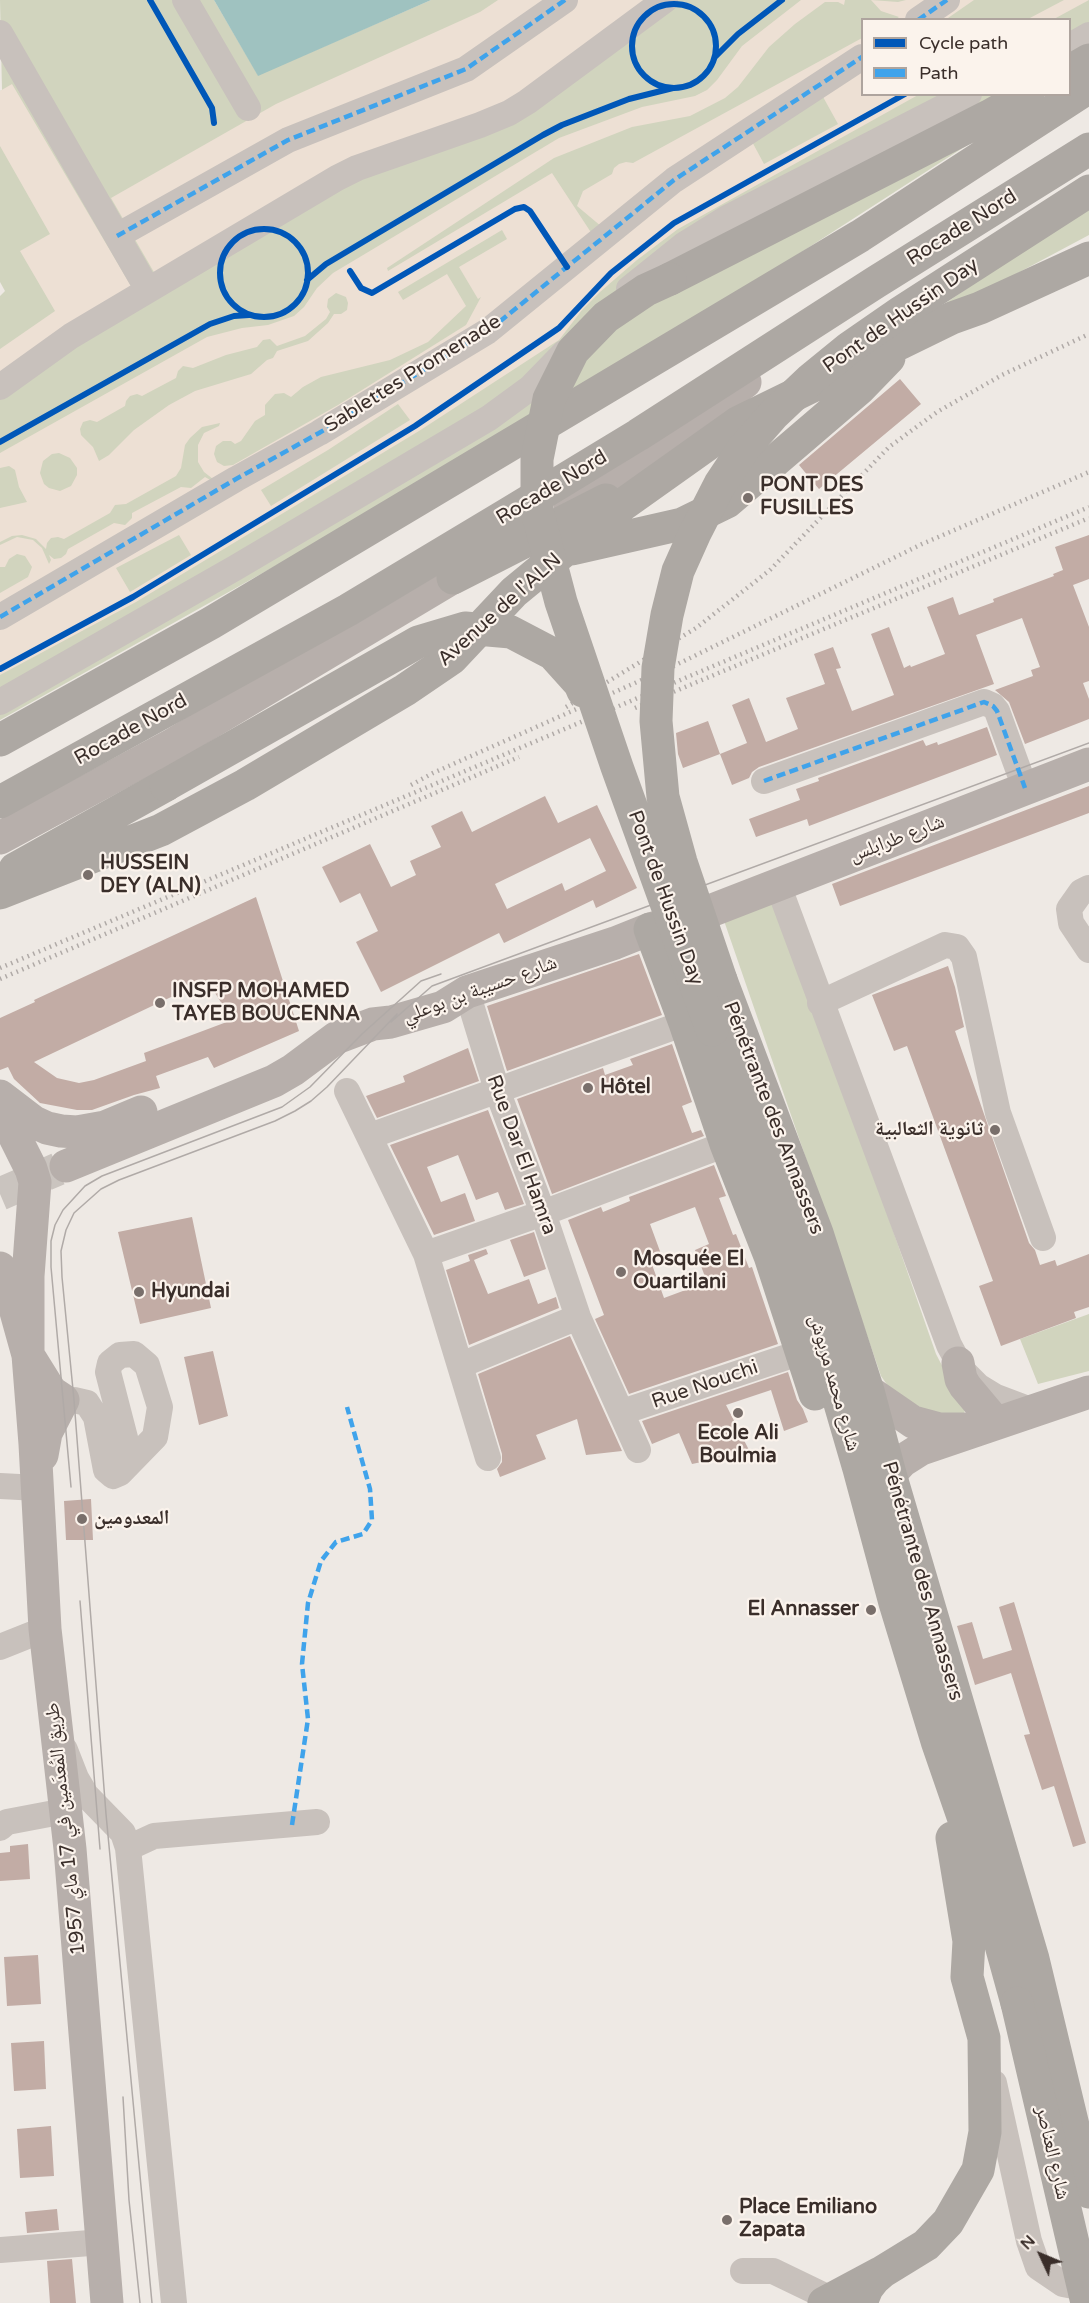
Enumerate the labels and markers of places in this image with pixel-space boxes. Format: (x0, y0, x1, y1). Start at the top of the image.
place label: PONT DES FUSILLES (760, 474, 863, 521)
marker: PONT DES FUSILLES (741, 491, 755, 505)
place label: HUSSEIN DEY (ALN) (100, 852, 201, 899)
marker: HUSSEIN DEY (ALN) (81, 868, 95, 882)
place label: INSFP MOHAMED TAYEB BOUCENNA (172, 980, 360, 1027)
marker: INSFP MOHAMED TAYEB BOUCENNA (153, 996, 167, 1010)
place label: Hôtel (600, 1076, 651, 1100)
marker: Hôtel (581, 1081, 595, 1095)
place label: ثانوية الثعالبية (875, 1118, 983, 1142)
marker: ثانوية الثعالبية (988, 1123, 1002, 1137)
place label: Mosquée El Ouartilani (633, 1248, 744, 1295)
marker: Mosquée El Ouartilani (614, 1265, 628, 1279)
place label: Hyundai (151, 1280, 230, 1304)
marker: Hyundai (132, 1285, 146, 1299)
marker: Ecole Ali Boulmia (731, 1406, 745, 1420)
place label: Ecole Ali Boulmia (697, 1422, 779, 1469)
place label: المعدومين (94, 1507, 170, 1531)
marker: المعدومين (75, 1512, 89, 1526)
place label: El Annasser (747, 1598, 859, 1622)
marker: El Annasser (864, 1603, 878, 1617)
place label: Place Emiliano Zapata (739, 2196, 877, 2243)
marker: Place Emiliano Zapata (720, 2213, 734, 2227)

